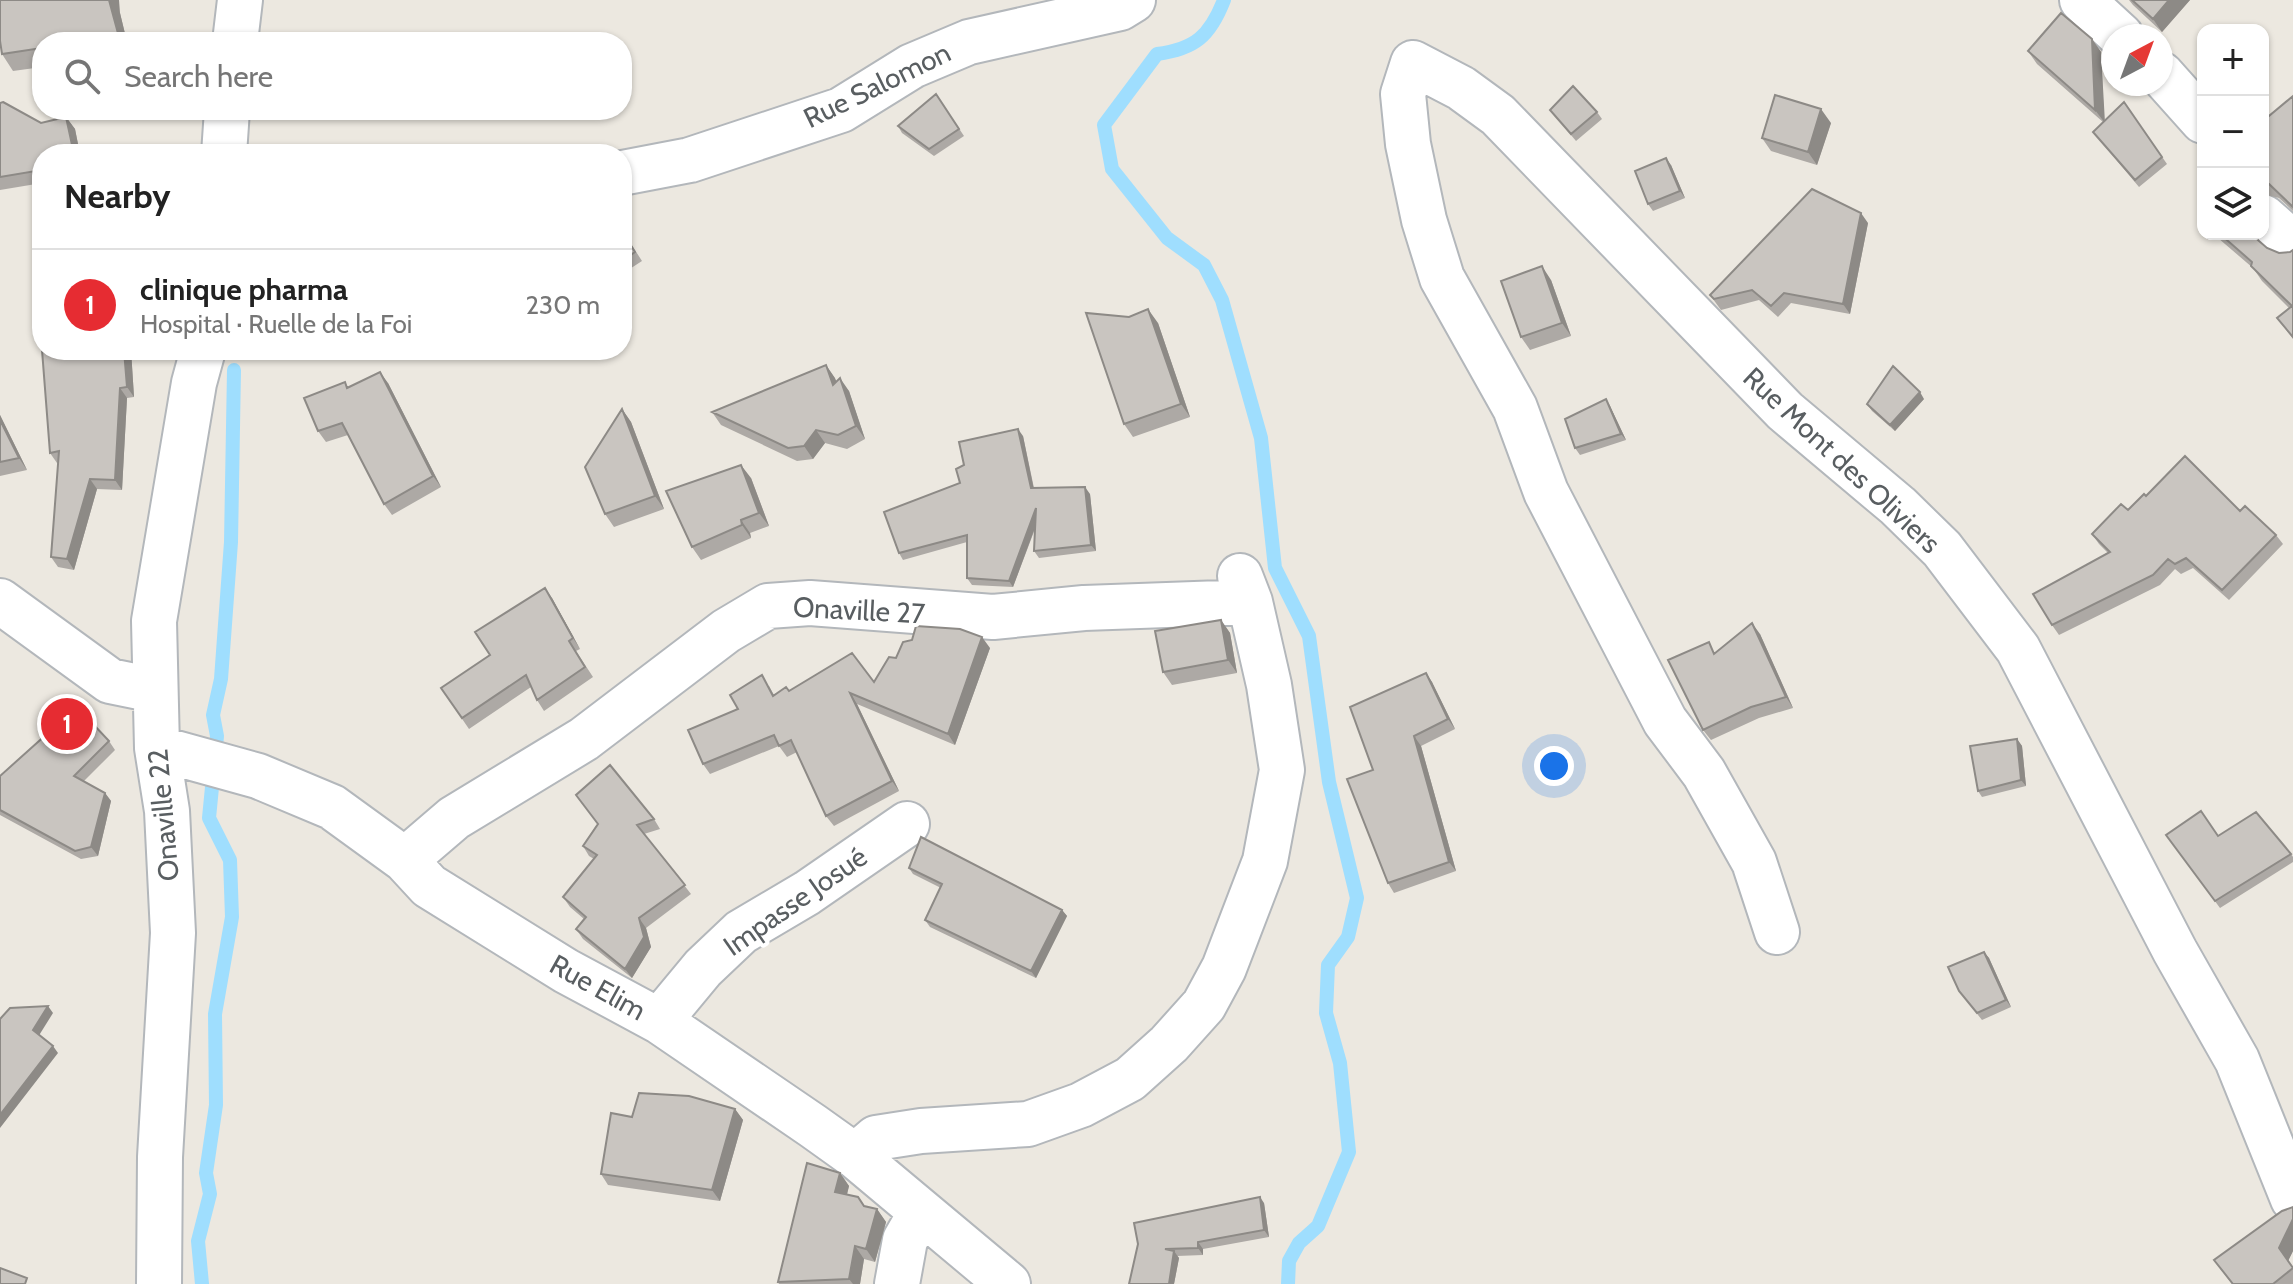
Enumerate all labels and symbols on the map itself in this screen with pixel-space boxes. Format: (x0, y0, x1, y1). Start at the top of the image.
north arrow (2101, 24, 2173, 96)
street label: Rue Salomon (798, 35, 956, 135)
street label: Rue Mont des Oliviers (1736, 360, 1948, 560)
street label: Onaville 27 (792, 590, 926, 630)
pin: 1 (41, 694, 93, 754)
your location (1534, 746, 1574, 786)
street label: Onaville 22 (140, 747, 186, 883)
street label: Impasse Josué (717, 839, 873, 963)
street label: Rue Elim (544, 947, 652, 1027)

